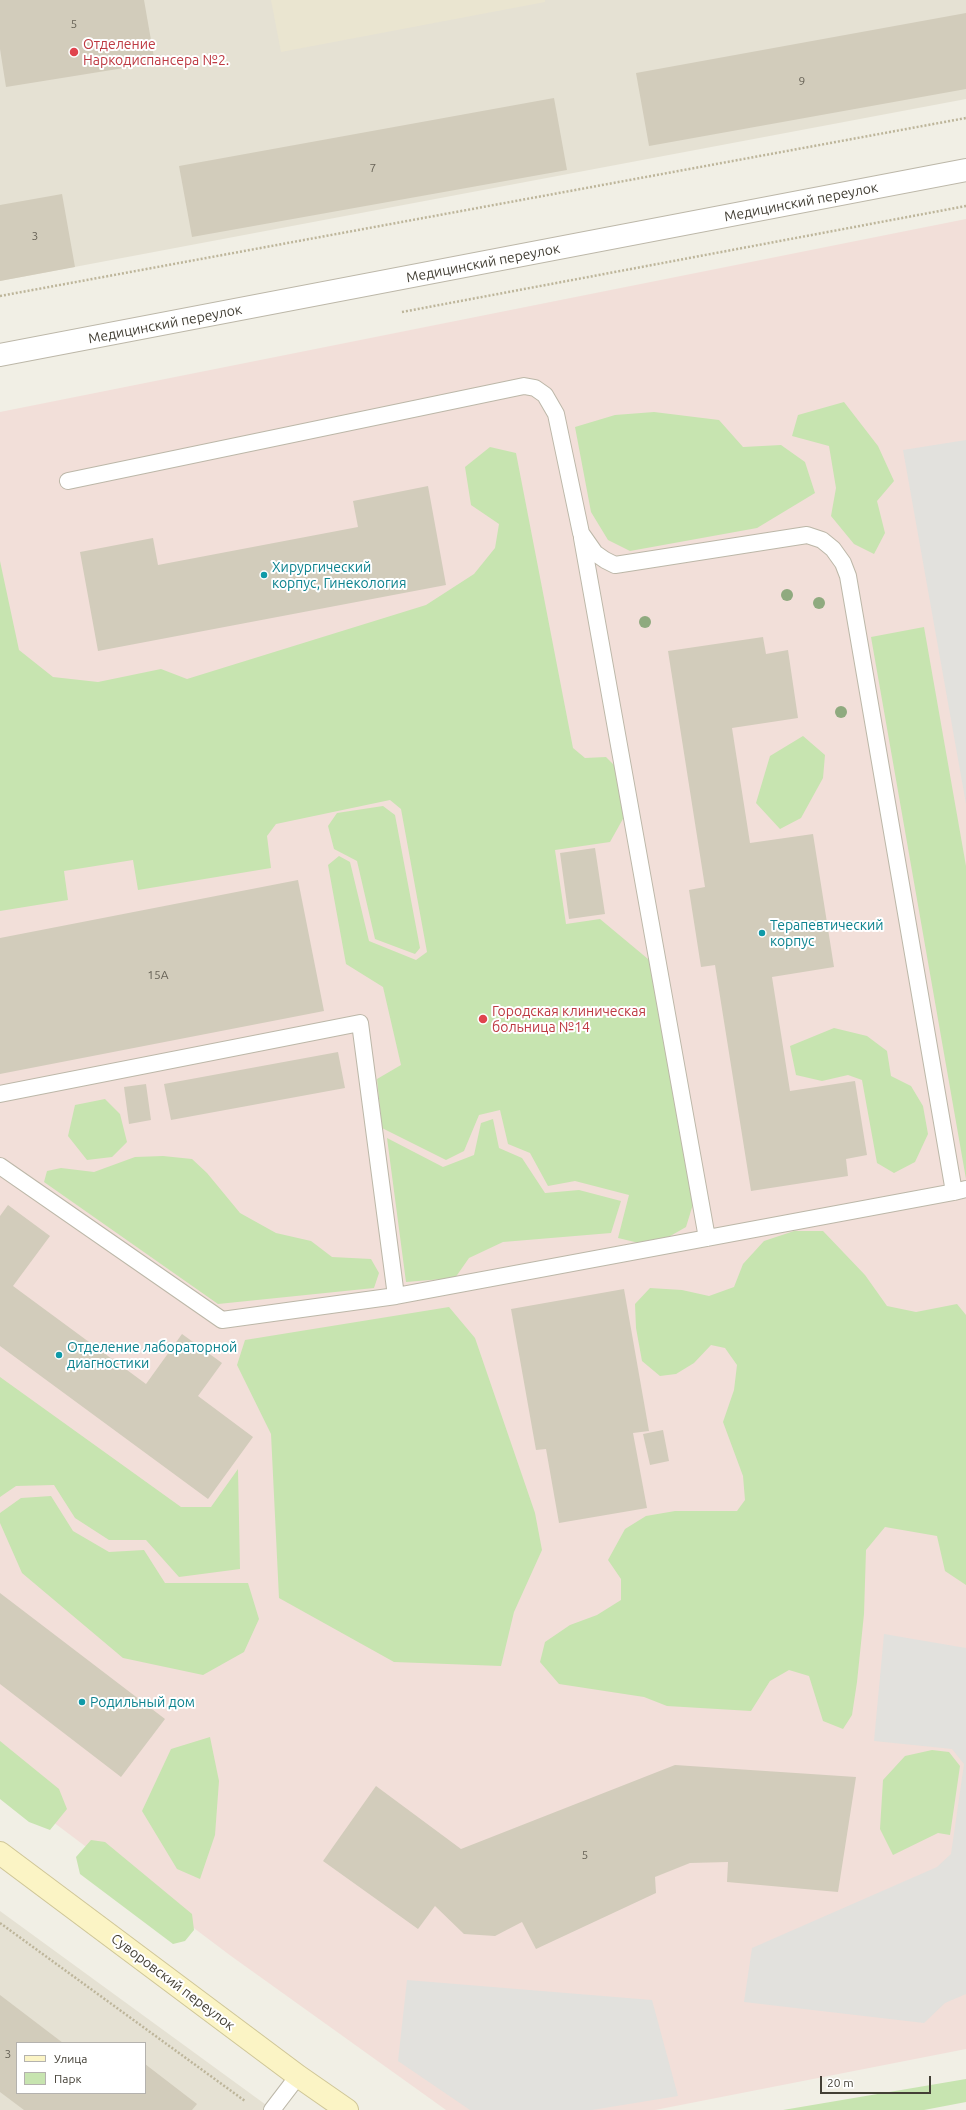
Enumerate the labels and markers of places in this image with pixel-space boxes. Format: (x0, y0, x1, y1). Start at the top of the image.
place label: Отделение Наркодиспансера №2. (83, 36, 229, 68)
marker: Отделение Наркодиспансера №2. (68, 46, 80, 58)
place label: Хирургический корпус, Гинекология (272, 559, 406, 592)
marker: Хирургический корпус, Гинекология (259, 570, 269, 580)
place label: Терапевтический корпус (770, 917, 884, 950)
marker: Терапевтический корпус (757, 928, 767, 938)
place label: Городская клиническая больница №14 (492, 1003, 646, 1036)
marker: Городская клиническая больница №14 (477, 1013, 489, 1025)
place label: Отделение лабораторной диагностики (67, 1339, 237, 1372)
marker: Отделение лабораторной диагностики (54, 1350, 64, 1360)
place label: Родильный дом (90, 1694, 195, 1710)
marker: Родильный дом (77, 1697, 87, 1707)

